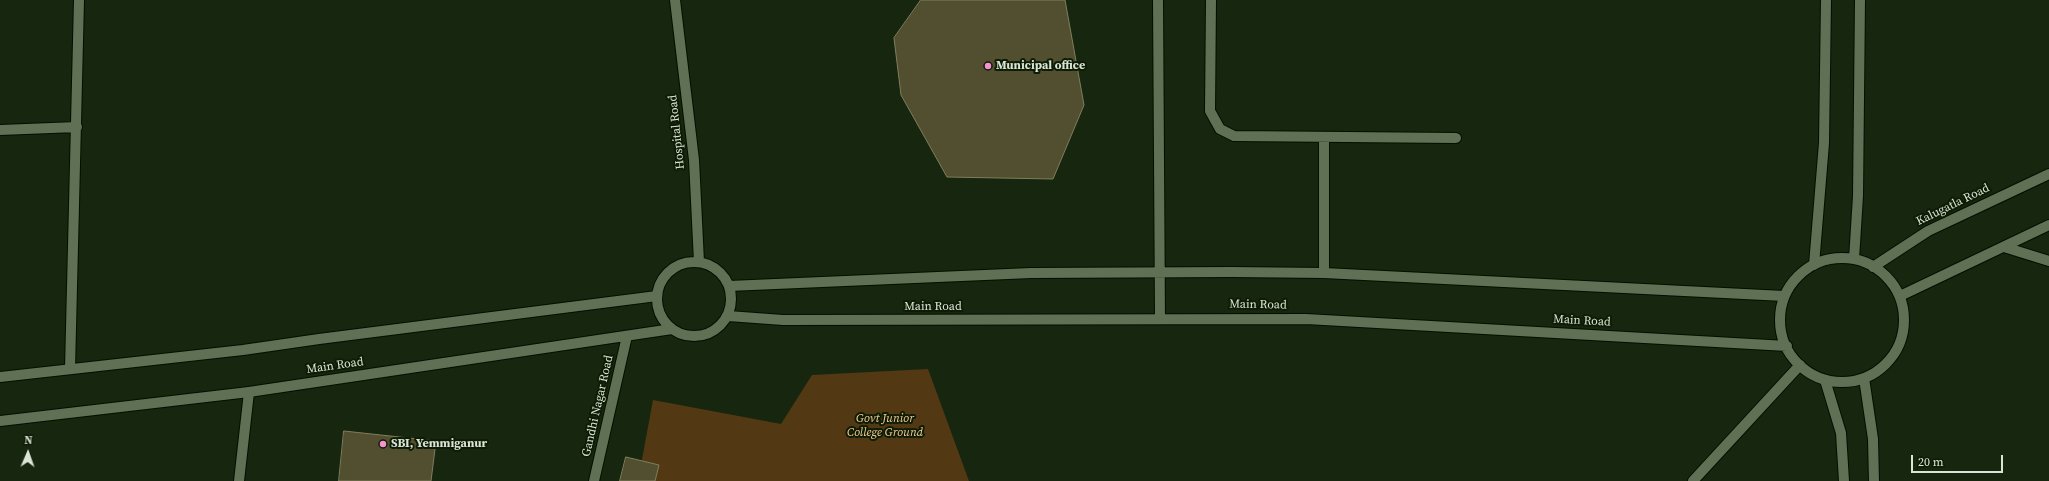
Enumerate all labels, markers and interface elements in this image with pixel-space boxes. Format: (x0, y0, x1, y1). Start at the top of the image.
place label: Municipal office (996, 59, 1085, 73)
marker: Municipal office (983, 61, 993, 71)
street label: Hospital Road (666, 94, 688, 170)
street label: Kalugatla Road (1914, 181, 1992, 229)
street label: Main Road (1229, 297, 1287, 313)
street label: Main Road (904, 300, 962, 314)
street label: Main Road (1553, 312, 1611, 330)
street label: Gandhi Nagar Road (579, 354, 617, 458)
street label: Main Road (306, 355, 364, 377)
park label: Govt Junior College Ground (847, 412, 923, 440)
north arrow (8, 433, 48, 473)
text: N (24, 433, 33, 448)
place label: SBI, Yemmiganur (391, 437, 487, 451)
marker: SBI, Yemmiganur (378, 439, 388, 449)
scale bar (1913, 447, 2005, 473)
text: 20 m (1918, 454, 1944, 470)

